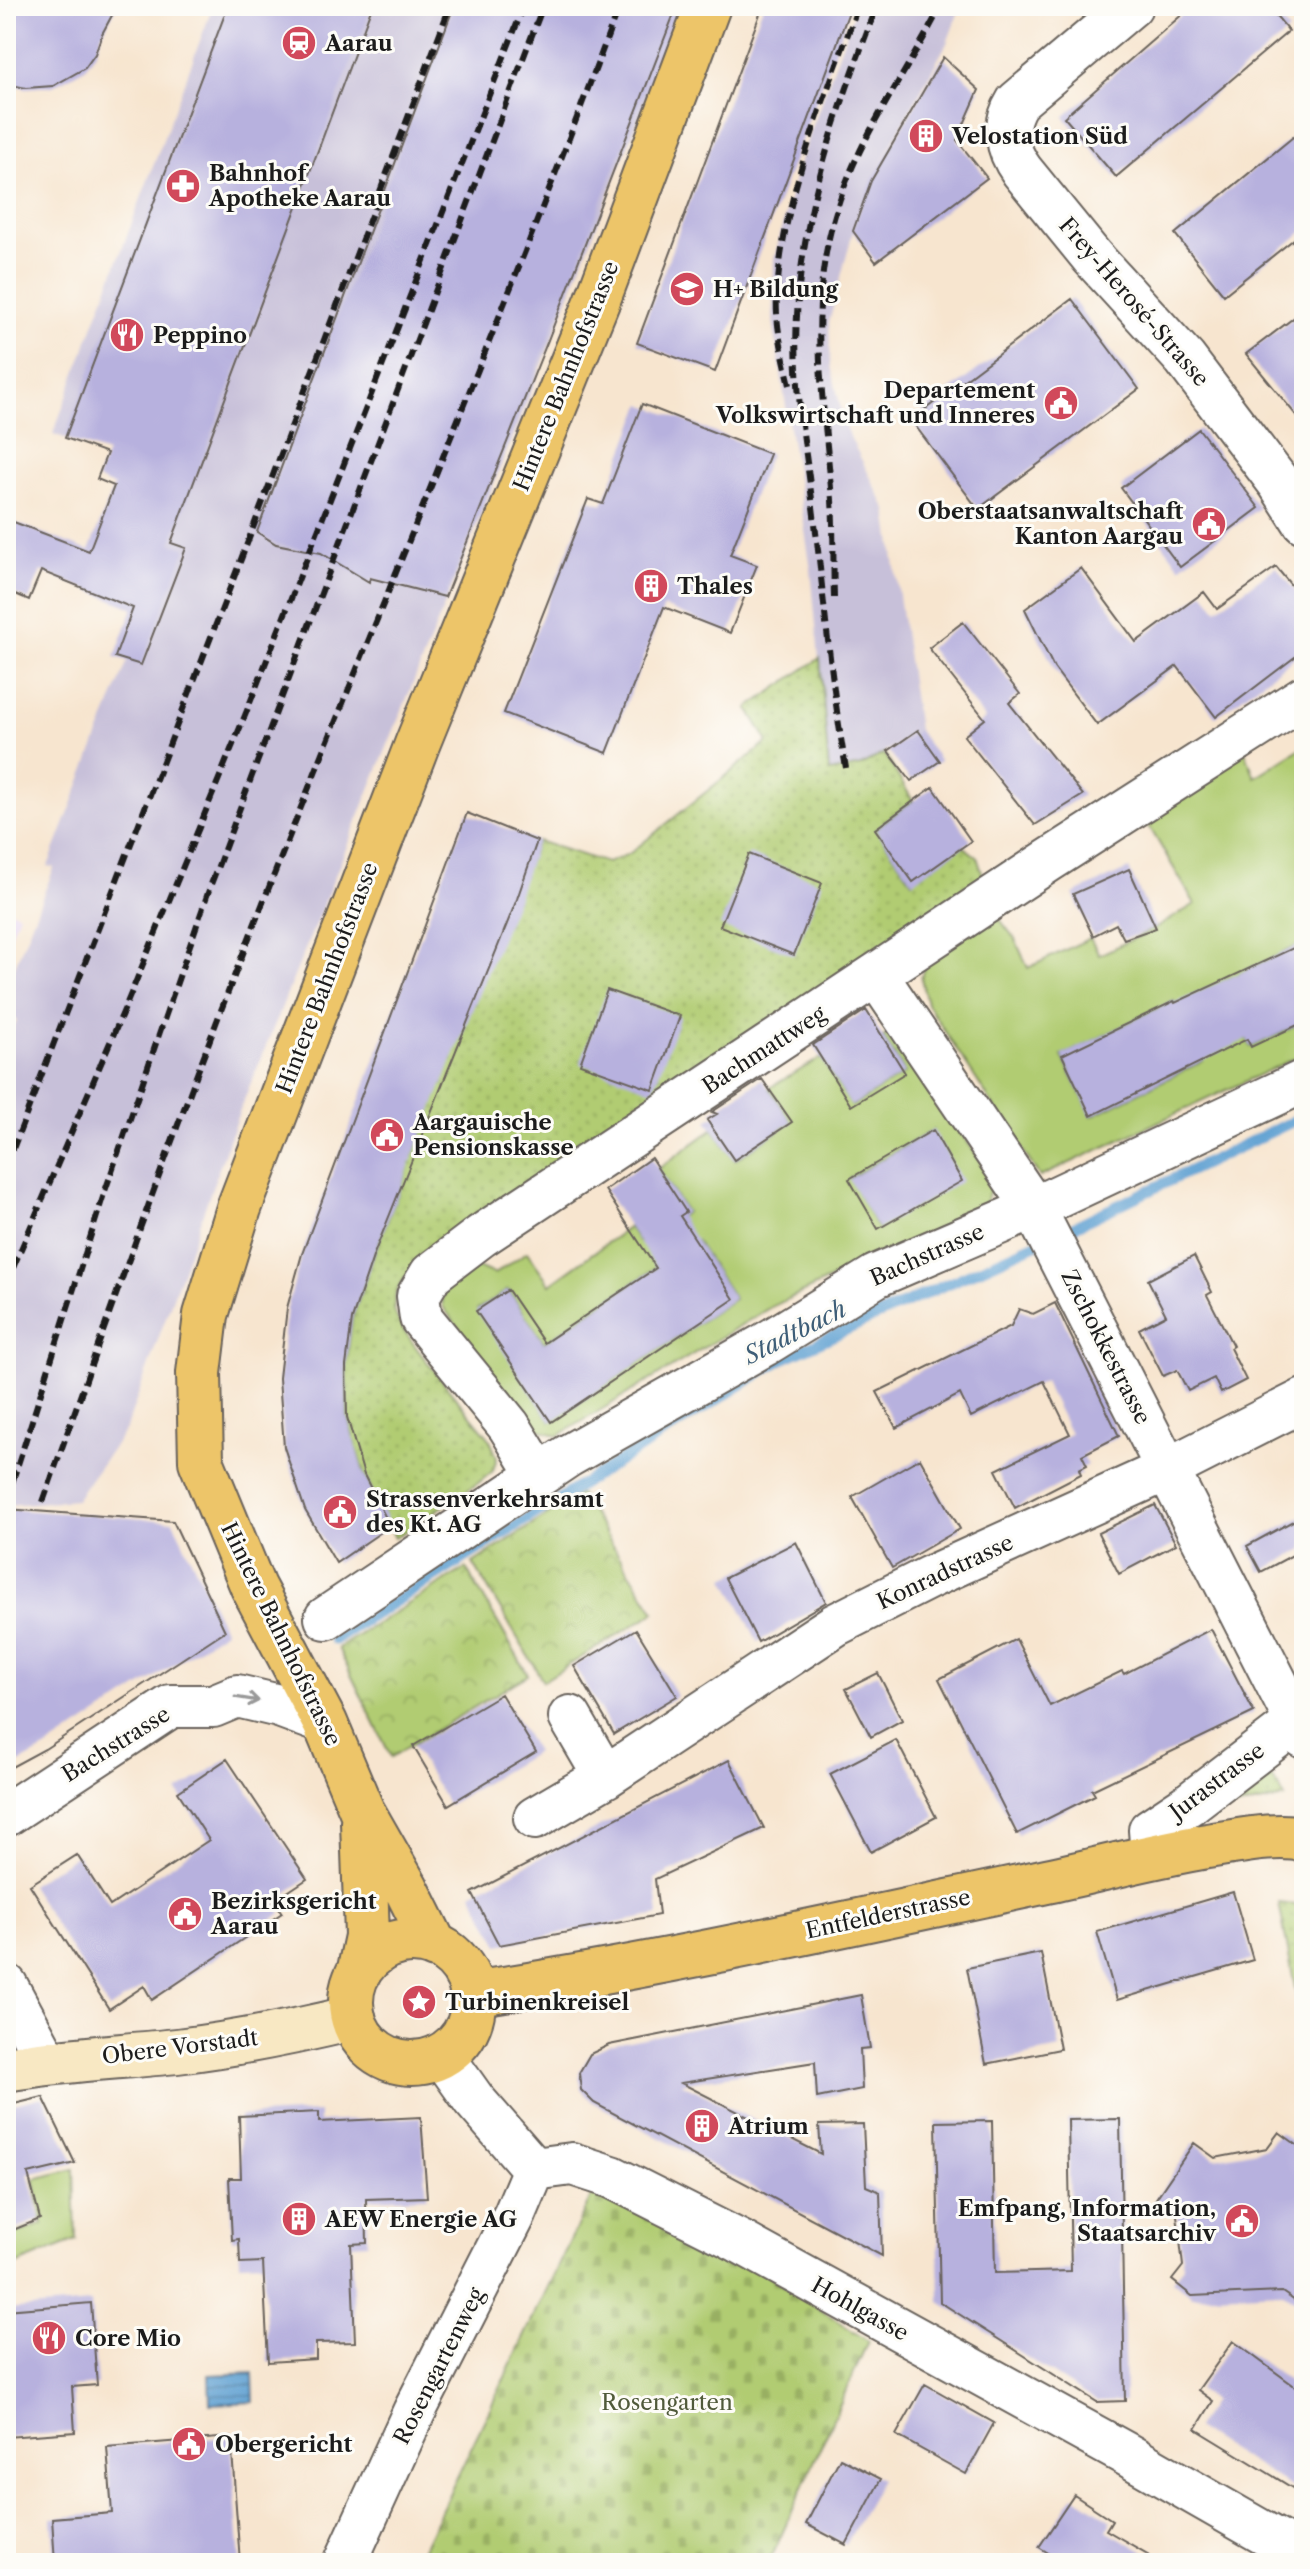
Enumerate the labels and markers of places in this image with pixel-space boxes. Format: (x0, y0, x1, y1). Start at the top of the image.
station icon: Aarau (280, 24, 318, 62)
place label: Aarau (324, 30, 393, 57)
building icon: Velostation Süd (907, 117, 945, 155)
place label: Velostation Süd (951, 123, 1128, 150)
place label: Bahnhof Apotheke Aarau (208, 160, 392, 212)
pharmacy icon: Bahnhof Apotheke Aarau (164, 167, 202, 205)
school or university icon: H+ Bildung (668, 270, 706, 308)
place label: H+ Bildung (713, 276, 840, 303)
restaurant icon: Peppino (108, 316, 146, 354)
place label: Peppino (153, 322, 247, 349)
place label: Departement Volkswirtschaft und Inneres (715, 377, 1035, 429)
public building icon: Departement Volkswirtschaft und Inneres (1042, 384, 1080, 422)
place label: Oberstaatsanwaltschaft Kanton Aargau (918, 498, 1183, 550)
public building icon: Oberstaatsanwaltschaft Kanton Aargau (1190, 505, 1228, 543)
building icon: Thales (632, 567, 670, 605)
place label: Thales (677, 573, 753, 600)
place label: Aargauische Pensionskasse (412, 1109, 574, 1161)
public building icon: Aargauische Pensionskasse (368, 1116, 406, 1154)
place label: Strassenverkehrsamt des Kt. AG (366, 1486, 604, 1538)
public building icon: Strassenverkehrsamt des Kt. AG (321, 1493, 359, 1531)
place label: Bezirksgericht Aarau (210, 1888, 377, 1940)
public building icon: Bezirksgericht Aarau (166, 1895, 204, 1933)
place icon: Turbinenkreisel (400, 1983, 438, 2021)
place label: Turbinenkreisel (445, 1989, 630, 2016)
building icon: Atrium (683, 2107, 721, 2145)
place label: Atrium (727, 2113, 809, 2140)
place label: Emfpang, Information, Staatsarchiv (958, 2195, 1217, 2247)
building icon: AEW Energie AG (280, 2200, 318, 2238)
public building icon: Emfpang, Information, Staatsarchiv (1223, 2202, 1261, 2240)
place label: AEW Energie AG (324, 2206, 517, 2233)
restaurant icon: Core Mio (30, 2319, 68, 2357)
place label: Core Mio (75, 2325, 181, 2352)
public building icon: Obergericht (170, 2425, 208, 2463)
place label: Obergericht (215, 2431, 352, 2458)

